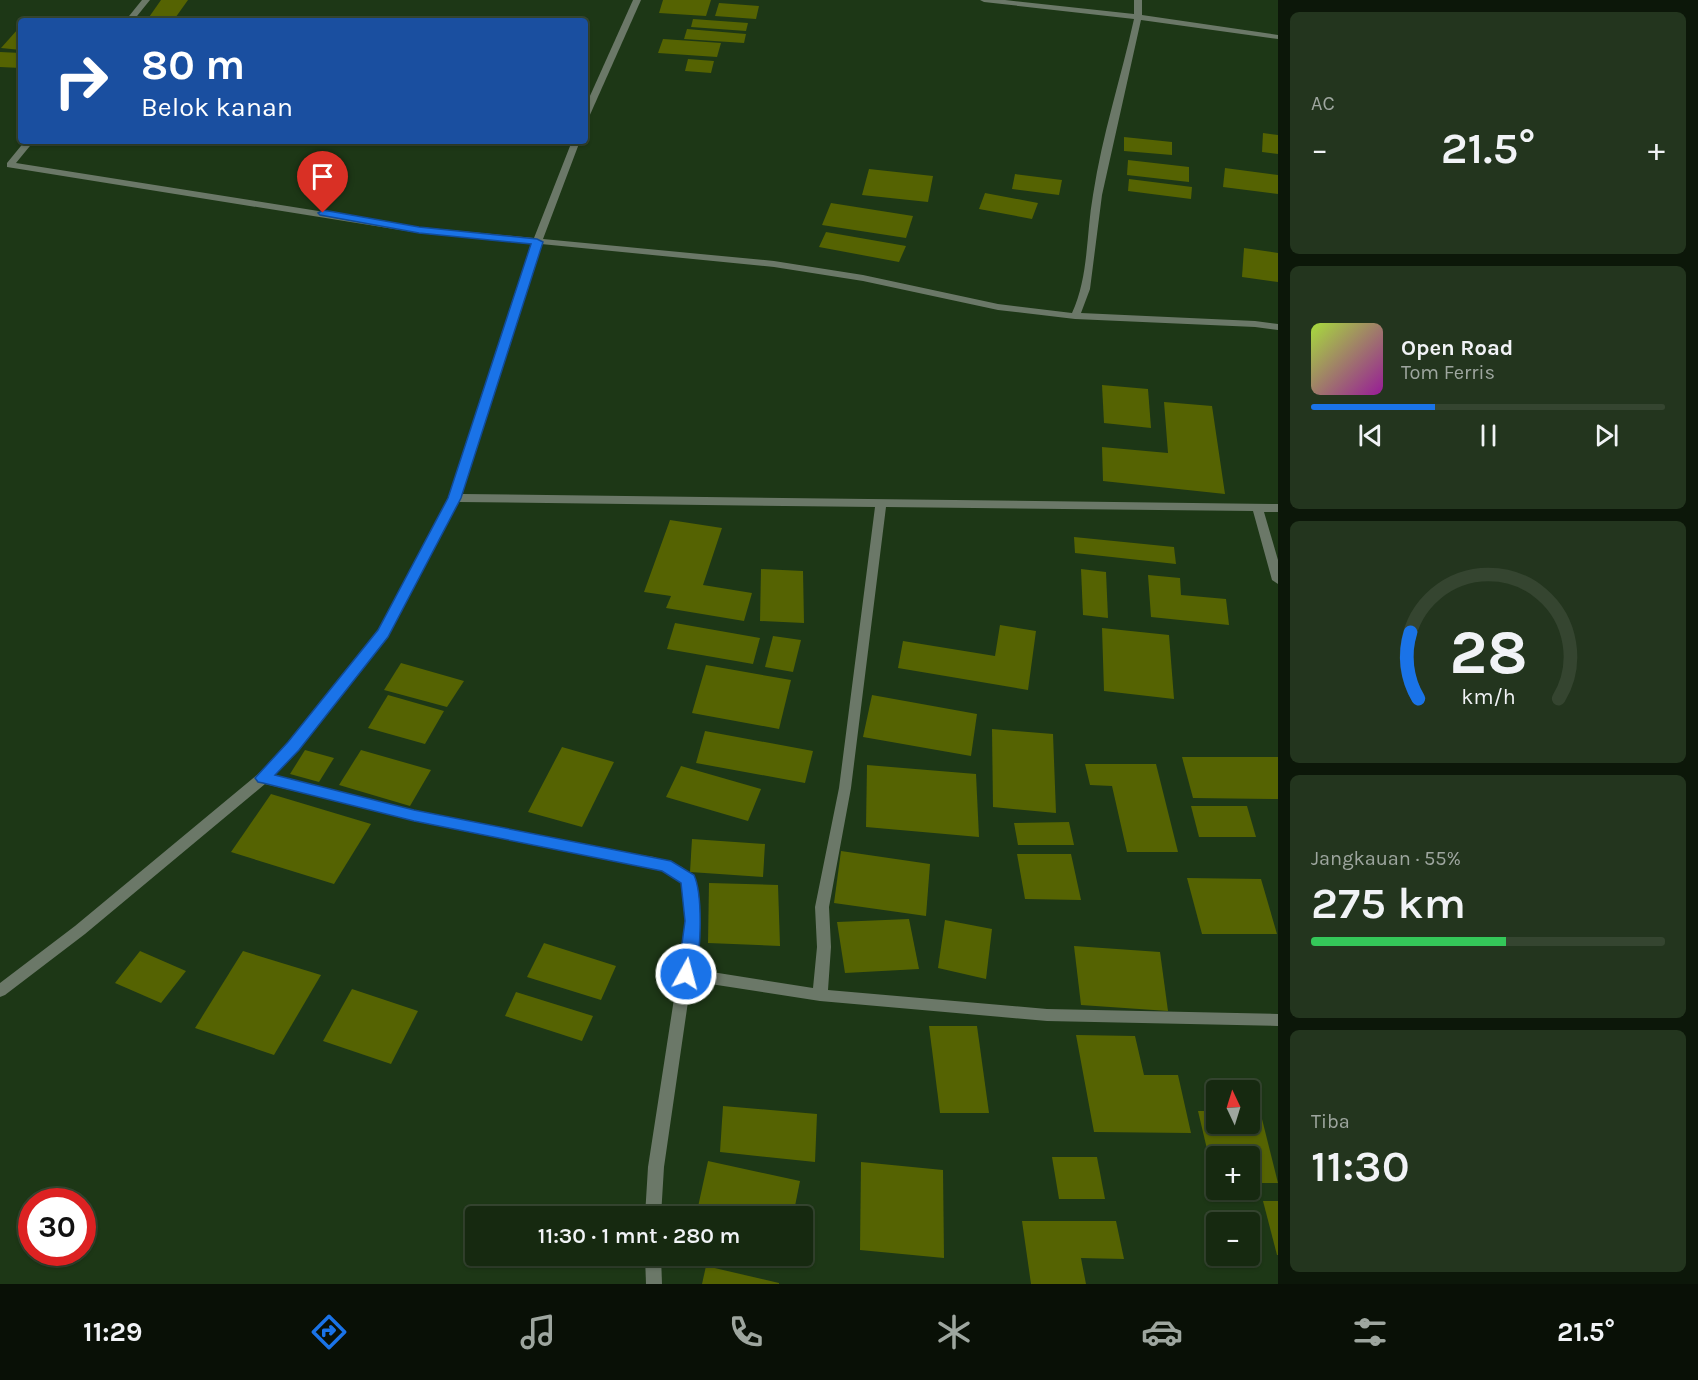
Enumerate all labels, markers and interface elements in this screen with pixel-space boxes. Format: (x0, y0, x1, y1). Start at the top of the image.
text: 80 m (141, 40, 245, 90)
icon: right (42, 42, 120, 120)
text: Belok kanan (141, 91, 293, 123)
text: AC (1311, 92, 1335, 115)
text: 21.5° (1441, 122, 1535, 174)
text: − (1311, 130, 1328, 168)
text: + (1648, 130, 1665, 168)
pin (297, 151, 348, 213)
icon: arrive (306, 160, 339, 193)
text: Open Road (1401, 335, 1513, 361)
text: Tom Ferris (1401, 361, 1495, 384)
icon: previous (1354, 419, 1387, 452)
icon: pause (1472, 419, 1505, 452)
icon: next (1590, 419, 1623, 452)
text: 28 (1449, 616, 1527, 689)
text: km/h (1461, 684, 1515, 709)
text: Jangkauan · 55% (1311, 847, 1461, 870)
text: 275 km (1311, 877, 1466, 929)
position arrow (654, 942, 718, 1006)
north arrow (1206, 1080, 1260, 1134)
map controls (1206, 1080, 1260, 1266)
text: Tiba (1311, 1110, 1350, 1133)
text: 11:30 (1311, 1140, 1410, 1192)
button: + (1206, 1146, 1260, 1200)
speed limit sign: 30 (18, 1188, 96, 1266)
button: − (1206, 1212, 1260, 1266)
text: 11:30 · 1 mnt · 280 m (538, 1223, 740, 1249)
icon: directions (308, 1311, 350, 1353)
icon: music (517, 1311, 559, 1353)
icon: phone (725, 1311, 767, 1353)
icon: climate (933, 1311, 975, 1353)
icon: car (1141, 1311, 1183, 1353)
icon: filters (1349, 1311, 1391, 1353)
text: 11:29 (83, 1316, 142, 1348)
text: 21.5° (1557, 1316, 1615, 1348)

